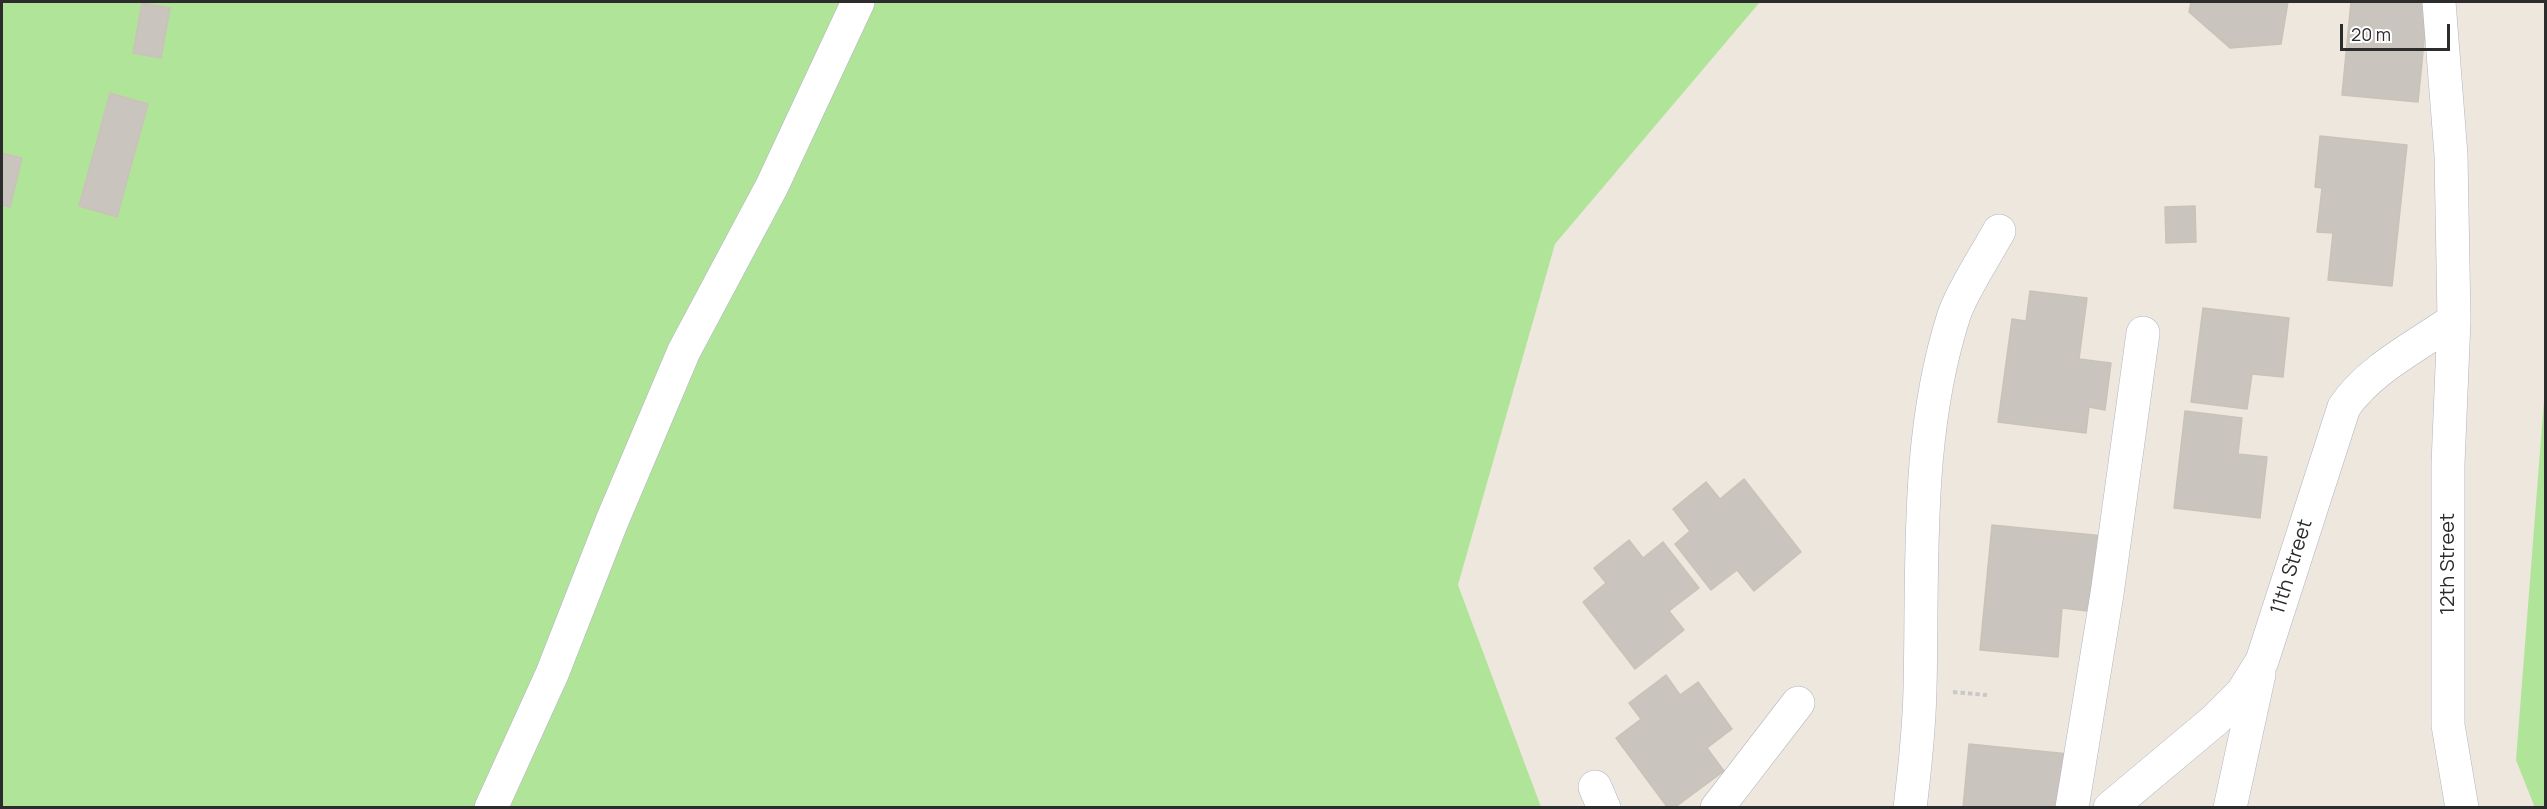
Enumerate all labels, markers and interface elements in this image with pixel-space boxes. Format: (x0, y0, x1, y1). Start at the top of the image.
scale bar (2343, 12, 2452, 50)
text: 20 m (2351, 22, 2391, 46)
street label: 12th Street (2436, 513, 2460, 615)
street label: 11th Street (2266, 517, 2318, 617)

